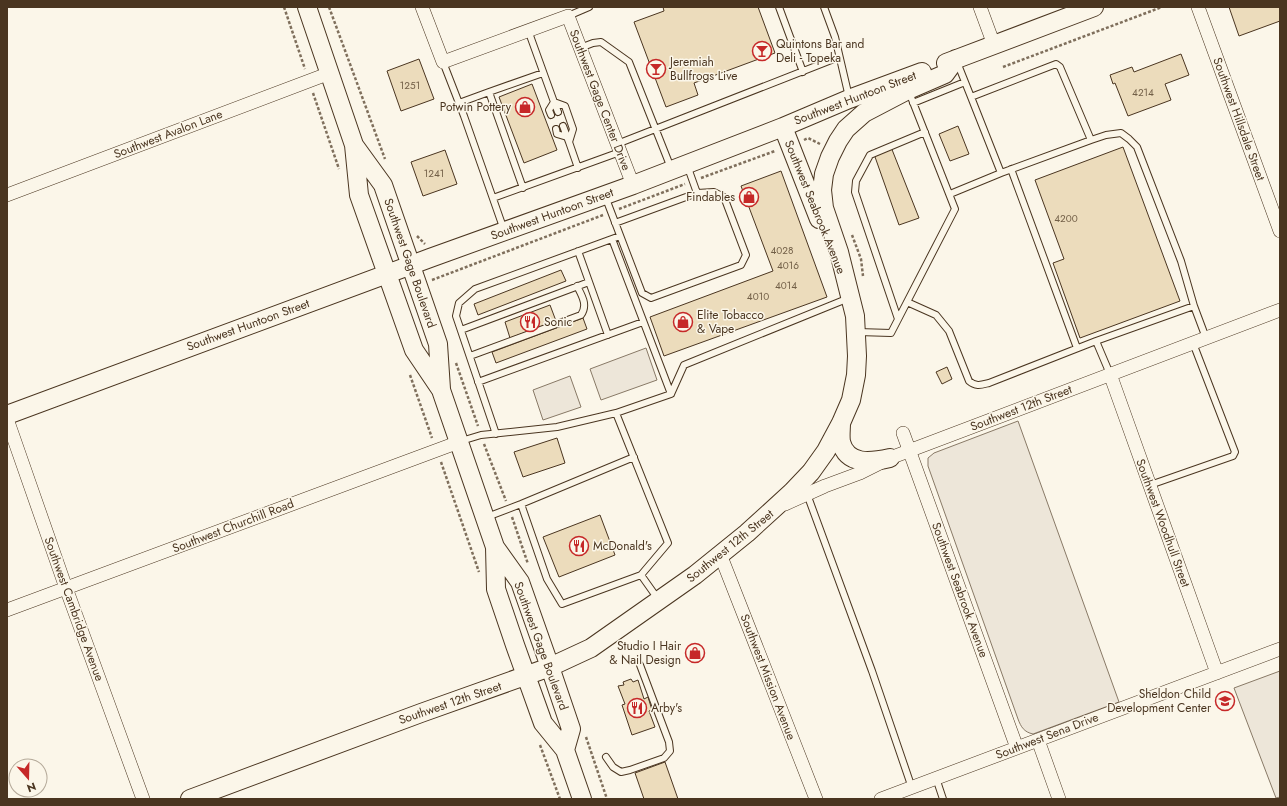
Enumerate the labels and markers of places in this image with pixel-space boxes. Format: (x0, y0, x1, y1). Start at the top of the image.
place label: Quintons Bar and Deli - Topeka (776, 35, 864, 67)
bar icon: Quintons Bar and Deli - Topeka (751, 40, 773, 62)
place label: Jeremiah Bullfrogs Live (668, 53, 738, 85)
bar icon: Jeremiah Bullfrogs Live (645, 58, 667, 80)
shop icon: Potwin Pottery (514, 96, 536, 118)
place label: Potwin Pottery (440, 98, 512, 116)
shop icon: Findables (738, 186, 760, 208)
place label: Findables (686, 188, 735, 206)
place label: Elite Tobacco & Vape (697, 306, 764, 338)
restaurant icon: Sonic (519, 311, 541, 333)
shop icon: Elite Tobacco & Vape (672, 311, 694, 333)
place label: Sonic (544, 313, 573, 331)
restaurant icon: McDonald's (568, 535, 590, 557)
place label: McDonald's (593, 537, 652, 555)
place label: Studio I Hair & Nail Design (609, 637, 682, 669)
shop icon: Studio I Hair & Nail Design (684, 642, 706, 664)
place label: Sheldon Child Development Center (1107, 685, 1212, 717)
school or university icon: Sheldon Child Development Center (1214, 690, 1236, 712)
restaurant icon: Arby's (626, 697, 648, 719)
place label: Arby's (651, 699, 682, 717)

